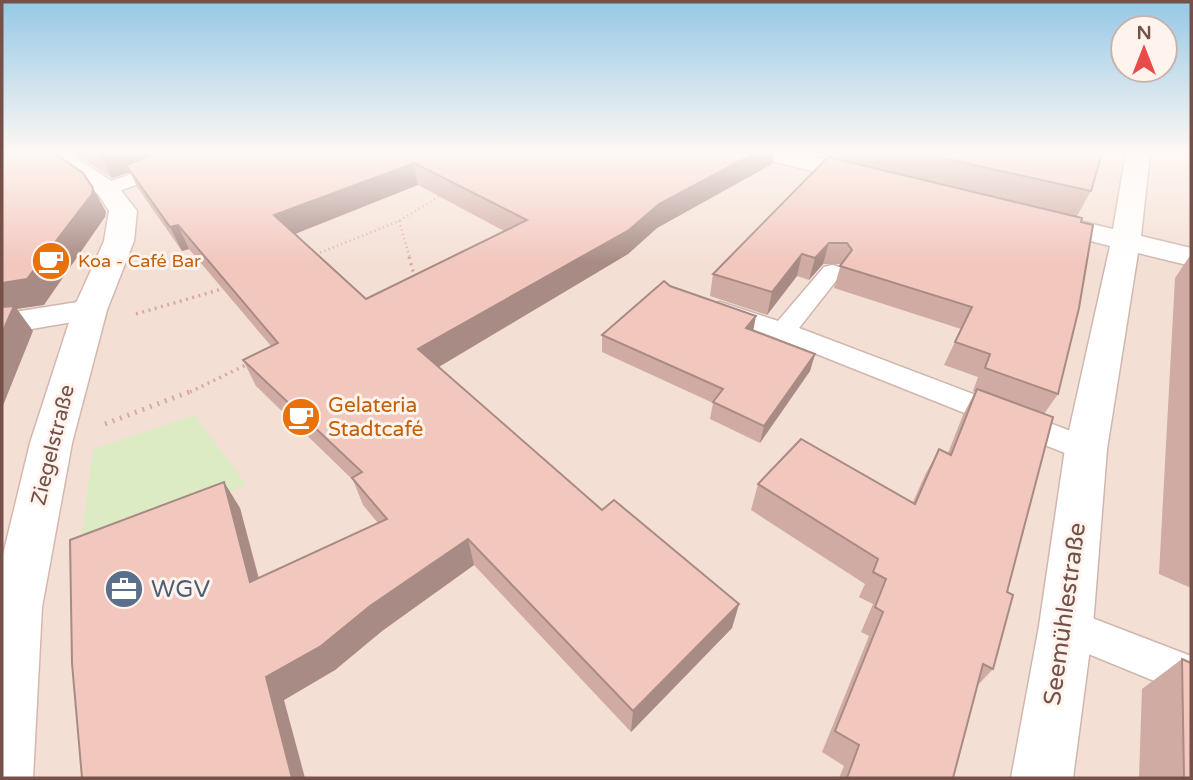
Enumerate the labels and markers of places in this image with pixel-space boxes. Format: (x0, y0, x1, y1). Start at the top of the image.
cafe icon: Koa - Café Bar (30, 240, 72, 282)
place label: Koa - Café Bar (78, 250, 201, 272)
place label: Gelateria Stadtcafé (328, 393, 424, 442)
cafe icon: Gelateria Stadtcafé (280, 396, 322, 438)
office icon: WGV (103, 568, 145, 610)
place label: WGV (151, 575, 210, 604)

